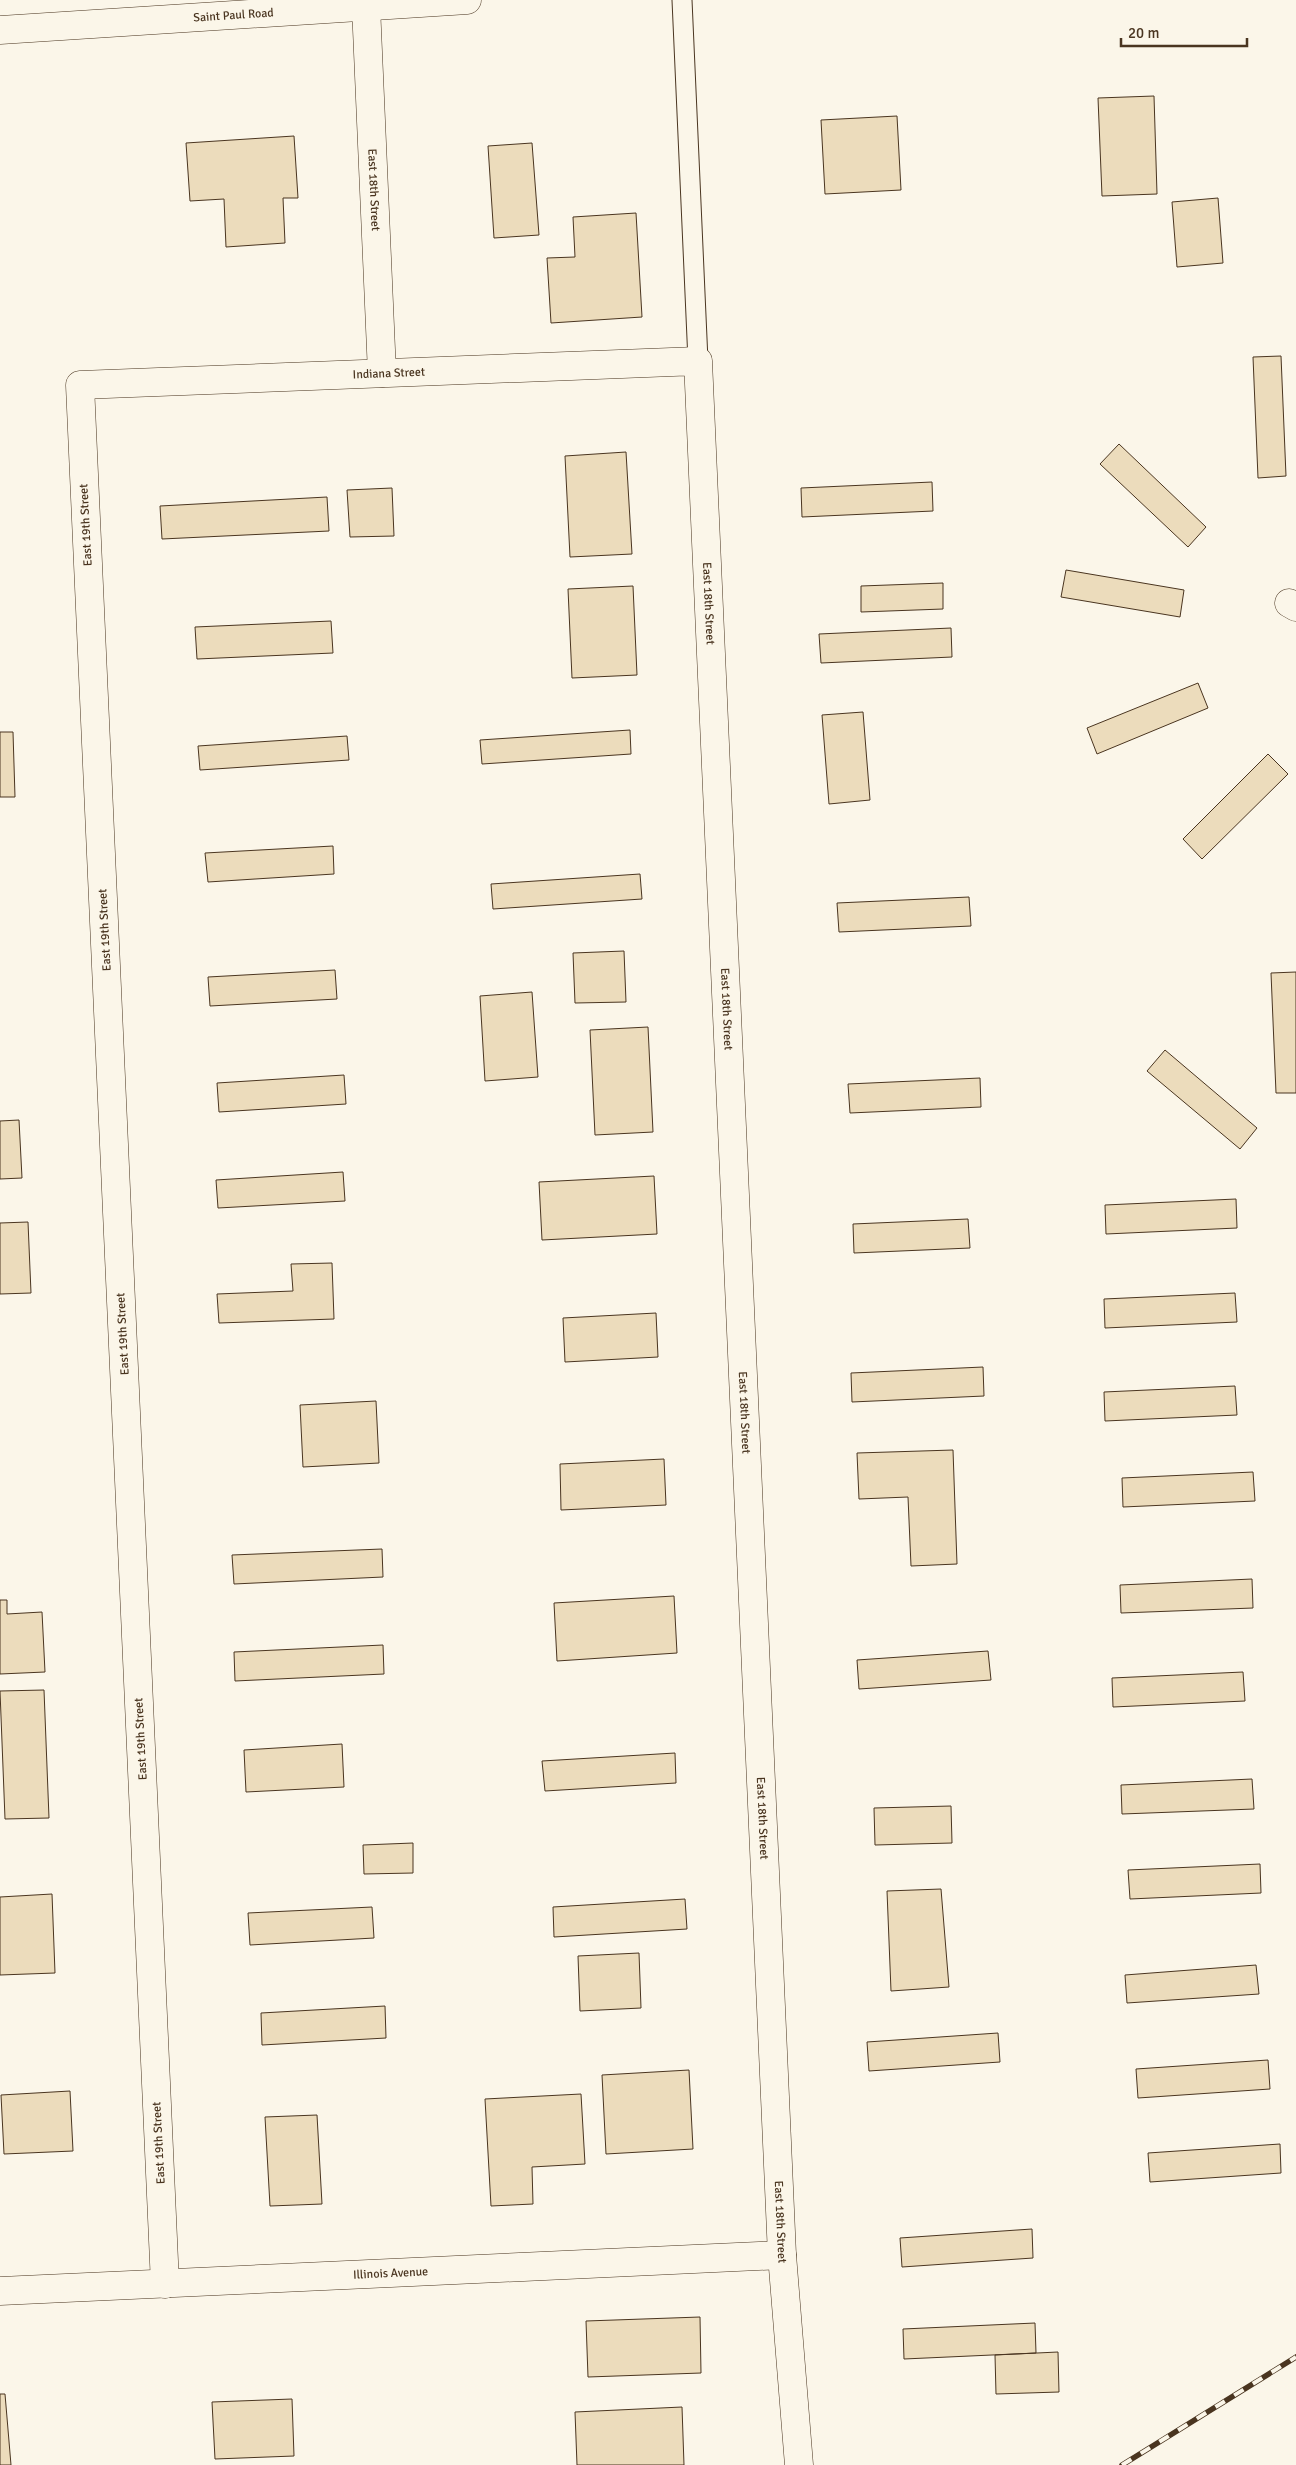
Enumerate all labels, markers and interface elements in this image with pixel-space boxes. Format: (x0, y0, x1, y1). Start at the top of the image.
street label: Saint Paul Road (193, 5, 274, 25)
scale bar (1121, 15, 1247, 47)
text: 20 m (1128, 24, 1159, 42)
street label: East 18th Street (365, 148, 383, 231)
street label: Indiana Street (352, 364, 425, 382)
street label: East 19th Street (76, 483, 96, 567)
street label: East 18th Street (699, 562, 718, 645)
street label: East 19th Street (95, 888, 115, 972)
street label: East 18th Street (717, 967, 736, 1051)
street label: East 19th Street (113, 1292, 133, 1376)
street label: East 18th Street (735, 1371, 754, 1454)
street label: East 19th Street (131, 1697, 151, 1781)
street label: East 18th Street (753, 1777, 772, 1860)
street label: East 19th Street (149, 2101, 169, 2185)
street label: East 18th Street (771, 2180, 790, 2264)
street label: Illinois Avenue (353, 2264, 429, 2282)

